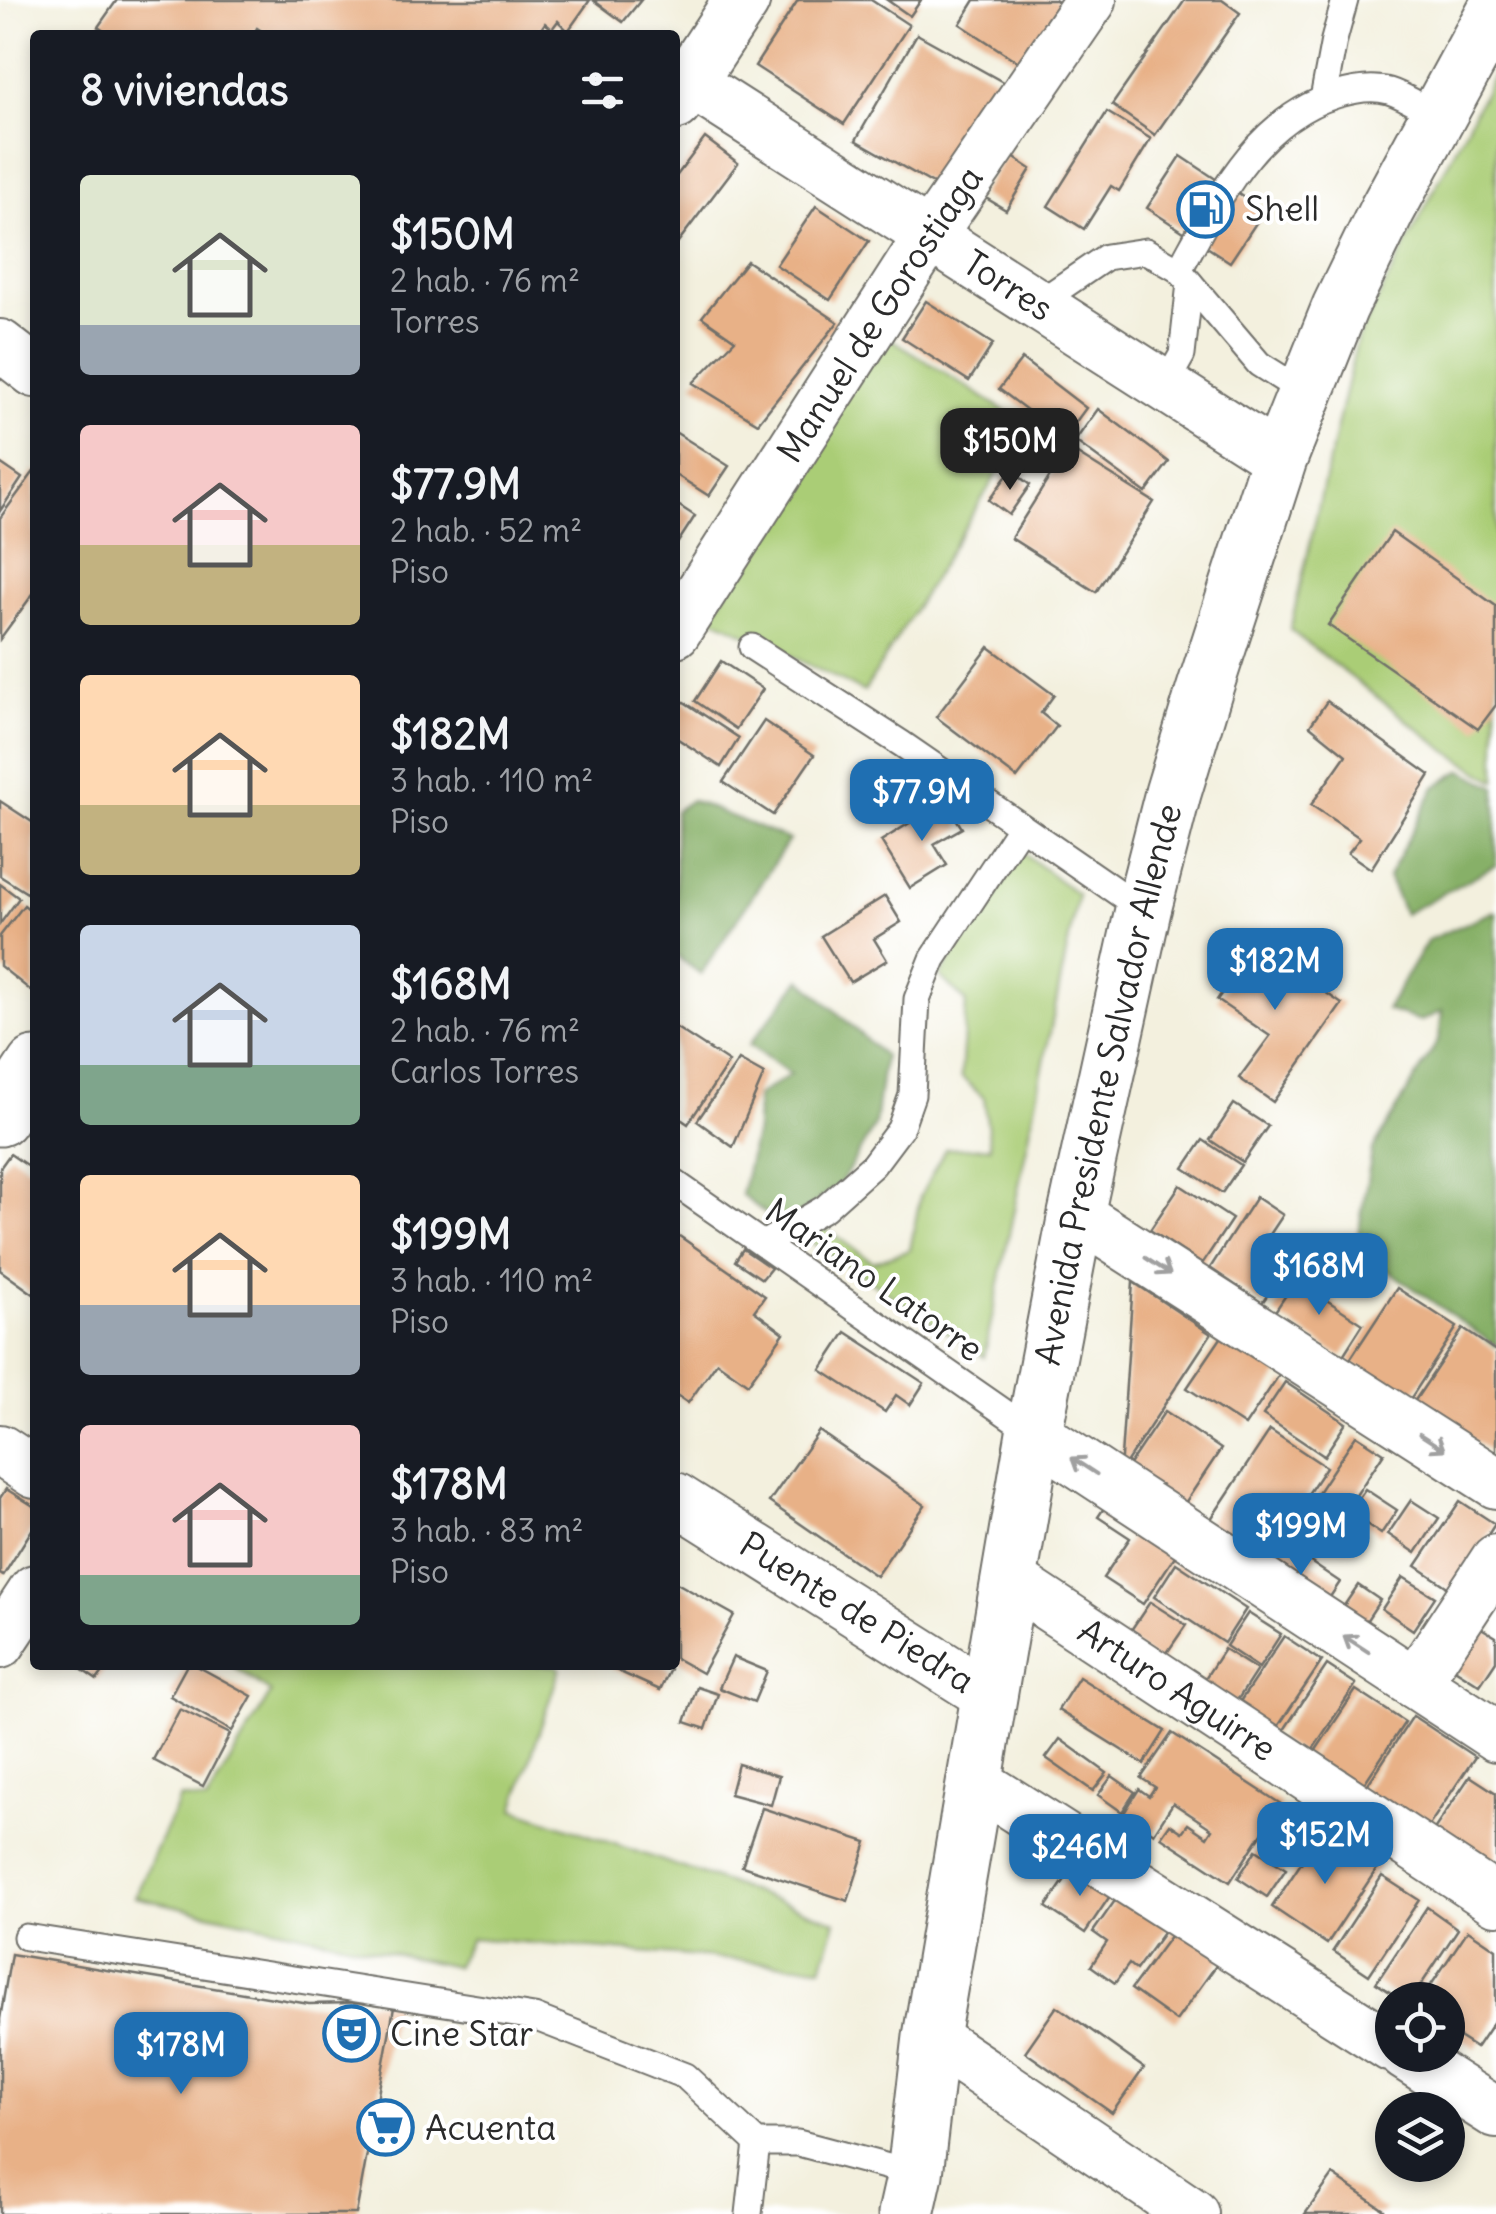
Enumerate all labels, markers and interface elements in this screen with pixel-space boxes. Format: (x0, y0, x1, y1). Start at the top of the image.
icon: filters (575, 63, 630, 118)
text: 8 viviendas (80, 64, 289, 116)
street label: Manuel de Gorostiaga (767, 157, 992, 470)
fuel station icon: Shell (1176, 179, 1236, 239)
place label: Shell (1245, 186, 1319, 230)
text: $150M (390, 208, 515, 260)
icon: home (160, 215, 280, 335)
street label: Torres (956, 240, 1062, 330)
text: 2 hab. · 76 m² (390, 260, 580, 301)
text: Torres (390, 301, 480, 342)
pin: $150M (940, 408, 1080, 493)
text: $150M (962, 420, 1058, 461)
text: $77.9M (390, 458, 521, 510)
icon: home (160, 465, 280, 585)
text: 2 hab. · 52 m² (390, 510, 582, 551)
text: Piso (390, 551, 449, 592)
text: $182M (390, 708, 511, 760)
icon: home (160, 715, 280, 835)
pin: $77.9M (841, 759, 1003, 844)
text: 3 hab. · 110 m² (390, 760, 593, 801)
text: $77.9M (872, 771, 972, 812)
street label: Avenida Presidente Salvador Allende (1025, 799, 1190, 1369)
text: Piso (390, 801, 449, 842)
pin: $182M (1205, 928, 1345, 1013)
text: $182M (1229, 940, 1321, 981)
text: $168M (390, 958, 512, 1010)
icon: home (160, 965, 280, 1085)
text: 2 hab. · 76 m² (390, 1010, 580, 1051)
text: Carlos Torres (390, 1051, 579, 1092)
street label: Mariano Latorre (757, 1188, 992, 1370)
text: $199M (390, 1208, 512, 1260)
icon: home (160, 1215, 280, 1335)
pin: $168M (1249, 1233, 1389, 1318)
text: $168M (1273, 1245, 1365, 1286)
one-way arrow (1143, 1256, 1172, 1277)
text: 3 hab. · 110 m² (390, 1260, 593, 1301)
text: Piso (390, 1301, 449, 1342)
one-way arrow (1417, 1431, 1446, 1452)
one-way arrow (1070, 1455, 1099, 1476)
text: $178M (390, 1458, 508, 1510)
icon: home (160, 1465, 280, 1585)
pin: $199M (1231, 1493, 1371, 1578)
text: $199M (1255, 1505, 1347, 1546)
text: 3 hab. · 83 m² (390, 1510, 583, 1551)
street label: Puente de Piedra (732, 1522, 983, 1702)
text: Piso (390, 1551, 449, 1592)
street label: Arturo Aguirre (1070, 1608, 1285, 1770)
one-way arrow (1342, 1634, 1370, 1655)
pin: $152M (1255, 1802, 1395, 1887)
pin: $246M (1010, 1814, 1150, 1899)
text: $152M (1279, 1814, 1371, 1855)
text: $246M (1031, 1826, 1129, 1867)
map controls (1375, 1982, 1465, 2182)
button: locate (1375, 1982, 1465, 2072)
theatre icon: Cine Star (321, 2004, 381, 2064)
place label: Cine Star (390, 2011, 533, 2055)
pin: $178M (111, 2012, 251, 2097)
text: $178M (136, 2024, 226, 2065)
button: layers (1375, 2092, 1465, 2182)
supermarket icon: Acuenta (356, 2098, 416, 2158)
place label: Acuenta (425, 2105, 556, 2149)

